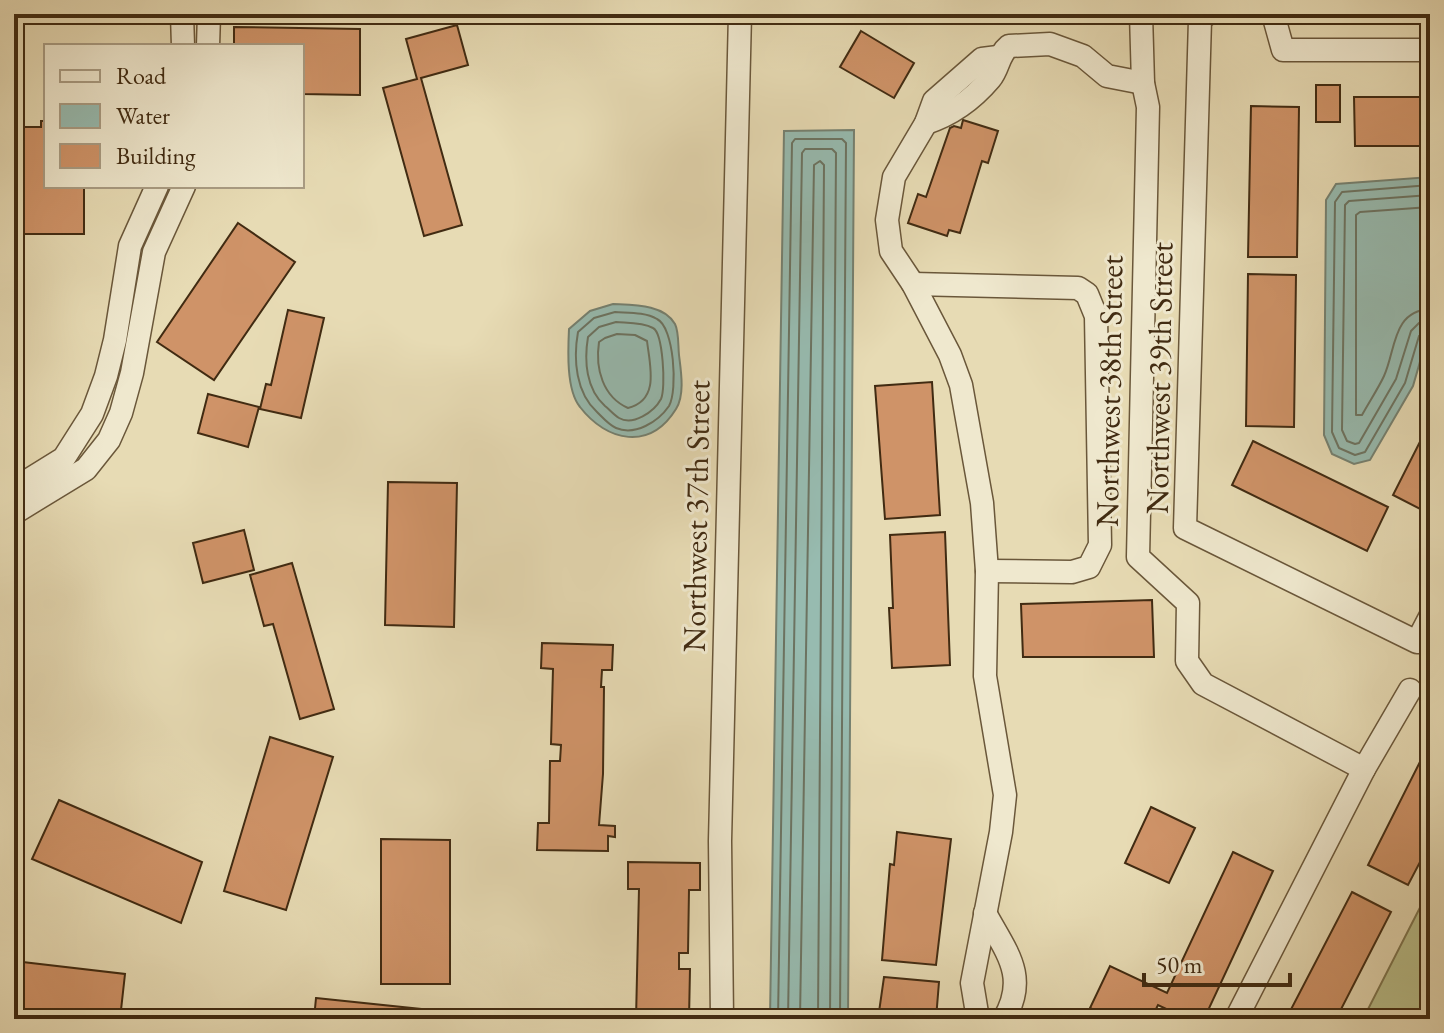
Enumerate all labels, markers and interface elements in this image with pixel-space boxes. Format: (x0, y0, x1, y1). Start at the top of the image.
legend (44, 44, 304, 188)
text: Road (116, 60, 167, 91)
text: Water (116, 100, 170, 131)
text: Building (116, 140, 196, 171)
street label: Northwest 39th Street (1136, 242, 1182, 514)
street label: Northwest 38th Street (1086, 255, 1132, 527)
street label: Northwest 37th Street (673, 380, 719, 652)
scale bar (1144, 937, 1290, 987)
text: 50 m (1156, 949, 1203, 980)

